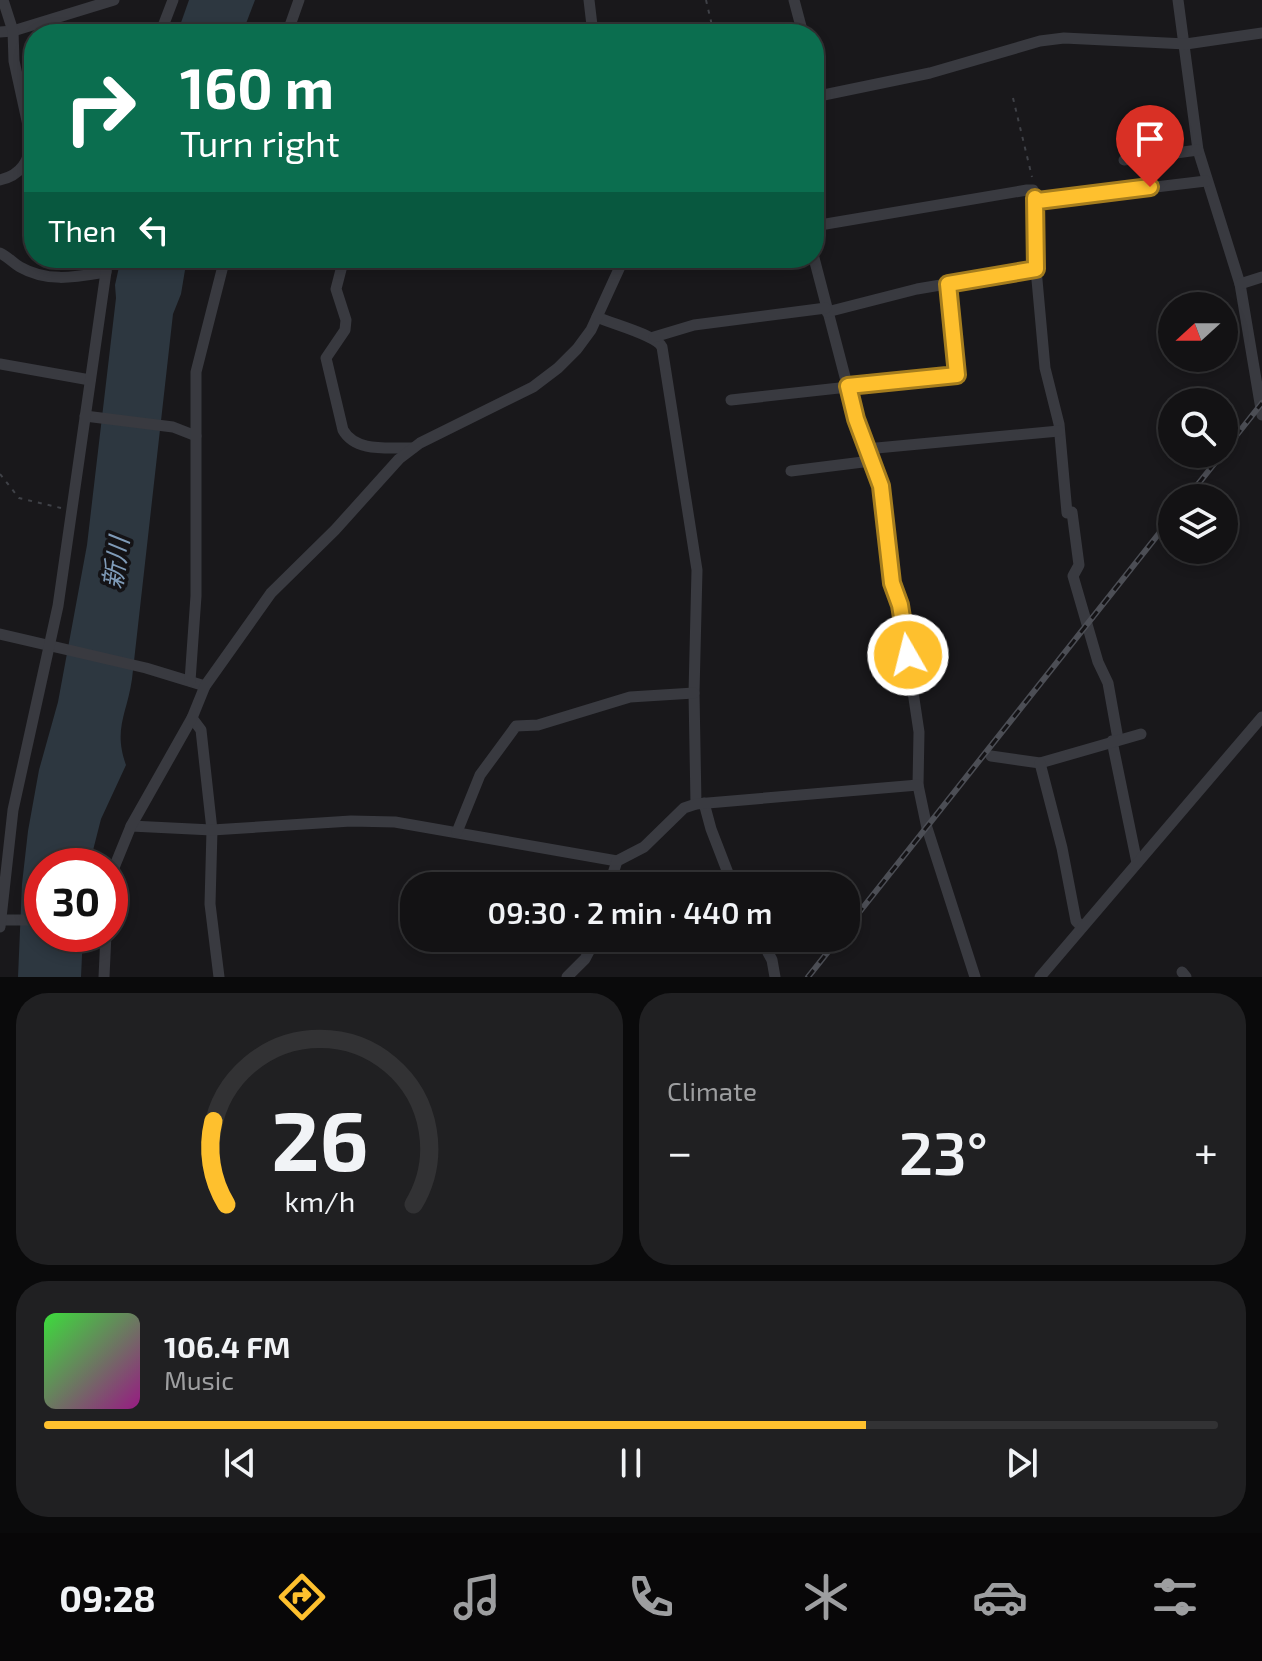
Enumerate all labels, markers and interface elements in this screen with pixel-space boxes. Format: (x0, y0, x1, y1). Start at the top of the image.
text: 160 m (180, 53, 334, 120)
icon: right (48, 56, 152, 160)
pin (1116, 105, 1184, 187)
icon: arrive (1128, 117, 1172, 161)
text: Turn right (180, 121, 340, 164)
icon: left (132, 208, 176, 252)
text: Then (48, 212, 116, 248)
north arrow (1158, 292, 1238, 372)
map controls (1158, 292, 1238, 564)
button: search (1158, 388, 1238, 468)
button: layers (1158, 484, 1238, 564)
water label: 新川 (96, 532, 134, 591)
position arrow (866, 613, 950, 697)
speed limit sign: 30 (24, 848, 128, 952)
text: 09:30 · 2 min · 440 m (488, 894, 772, 930)
text: Climate (667, 1075, 757, 1106)
text: 26 (271, 1088, 368, 1188)
text: 23° (899, 1115, 988, 1187)
text: − (667, 1124, 693, 1177)
text: + (1194, 1124, 1218, 1177)
text: km/h (284, 1183, 355, 1218)
text: 106.4 FM (164, 1328, 291, 1364)
text: Music (164, 1364, 234, 1395)
icon: previous (218, 1441, 262, 1485)
icon: pause (609, 1441, 653, 1485)
icon: next (1000, 1441, 1044, 1485)
icon: directions (274, 1569, 330, 1625)
icon: music (449, 1569, 505, 1625)
icon: phone (623, 1569, 679, 1625)
icon: climate (798, 1569, 854, 1625)
icon: car (972, 1569, 1028, 1625)
icon: filters (1147, 1569, 1203, 1625)
text: 09:28 (59, 1576, 156, 1619)

